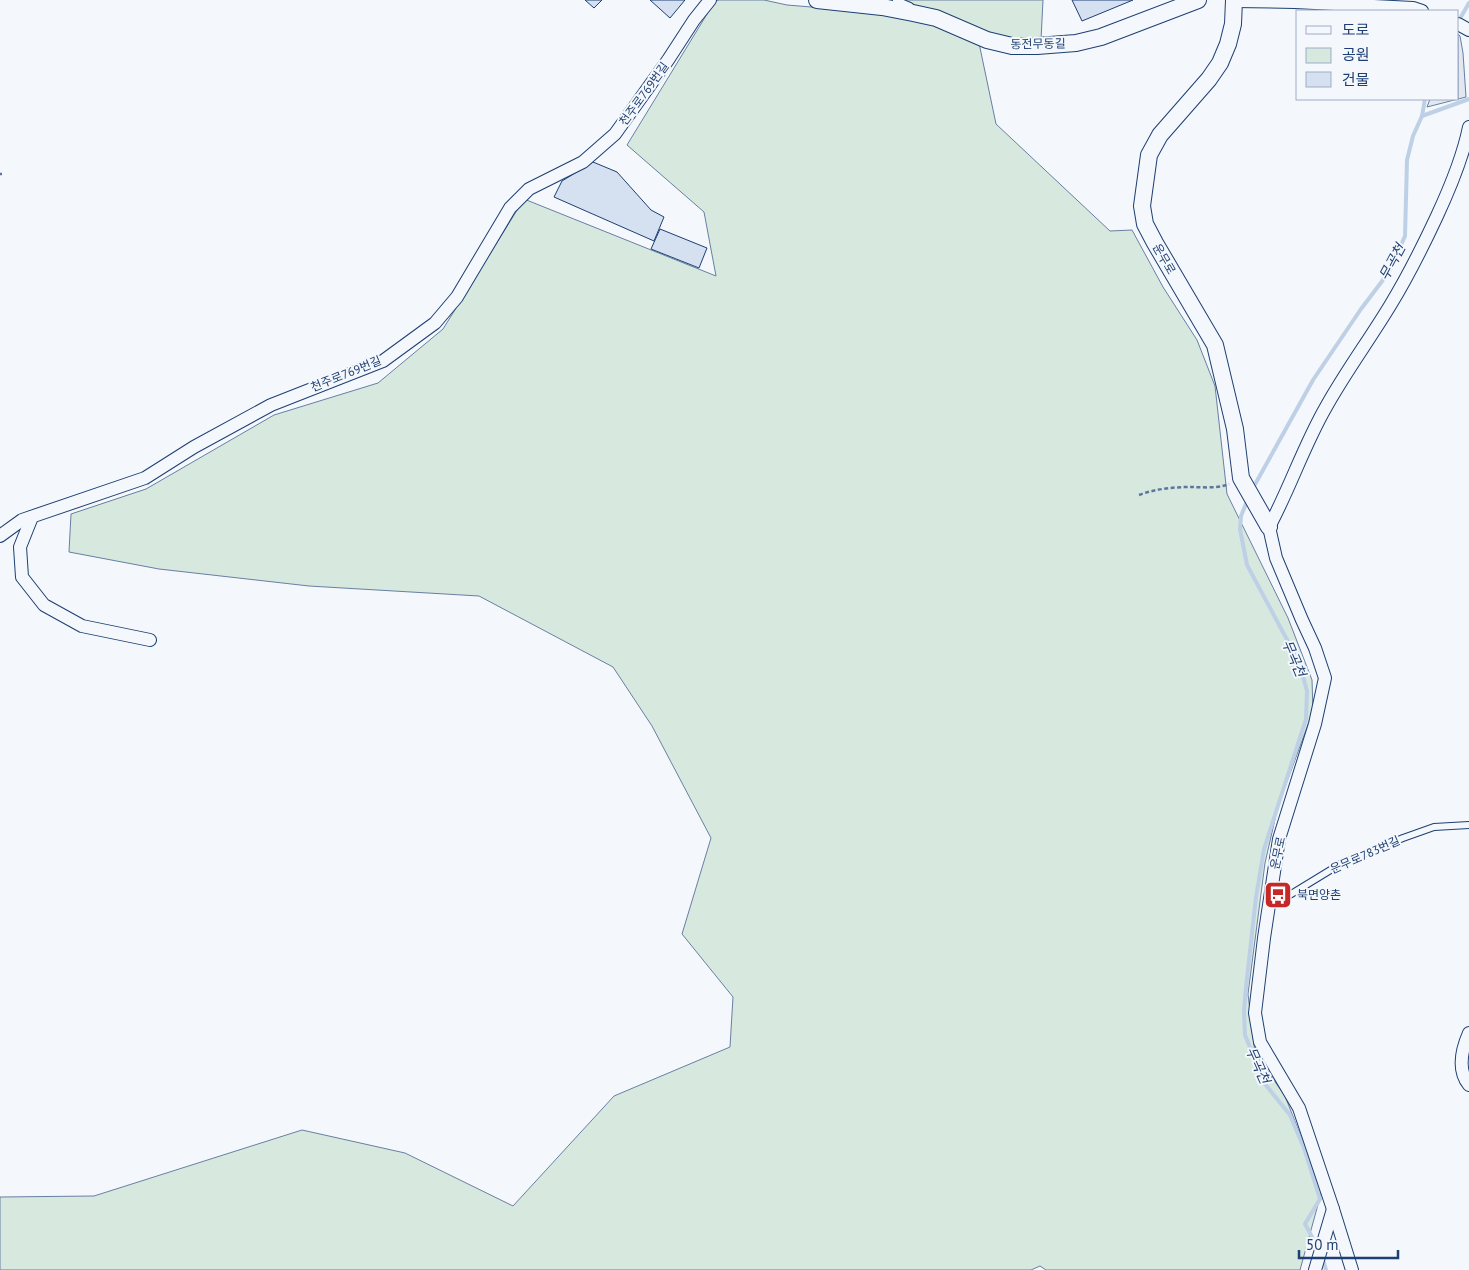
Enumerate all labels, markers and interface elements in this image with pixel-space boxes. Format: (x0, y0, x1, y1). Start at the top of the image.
legend (1296, 10, 1459, 100)
text: 도로 (1342, 20, 1370, 39)
street label: 동전무동길 (1010, 36, 1066, 51)
text: 공원 (1342, 45, 1370, 64)
street label: 천주로769번길 (616, 59, 672, 128)
text: 건물 (1342, 70, 1370, 89)
water label: 무곡천 (1375, 240, 1410, 283)
street label: 운무로 (1150, 241, 1179, 277)
street label: 천주로769번길 (308, 353, 383, 395)
water label: 무곡천 (1278, 637, 1310, 680)
street label: 운무로783번길 (1328, 832, 1402, 877)
street label: 운무로 (1267, 835, 1288, 871)
bus stop icon: 북면양촌 (1263, 880, 1293, 910)
place label: 북면양촌 (1297, 887, 1341, 902)
water label: 무곡천 (1242, 1044, 1275, 1087)
scale bar (1299, 1228, 1398, 1260)
text: 50 m (1306, 1235, 1339, 1254)

